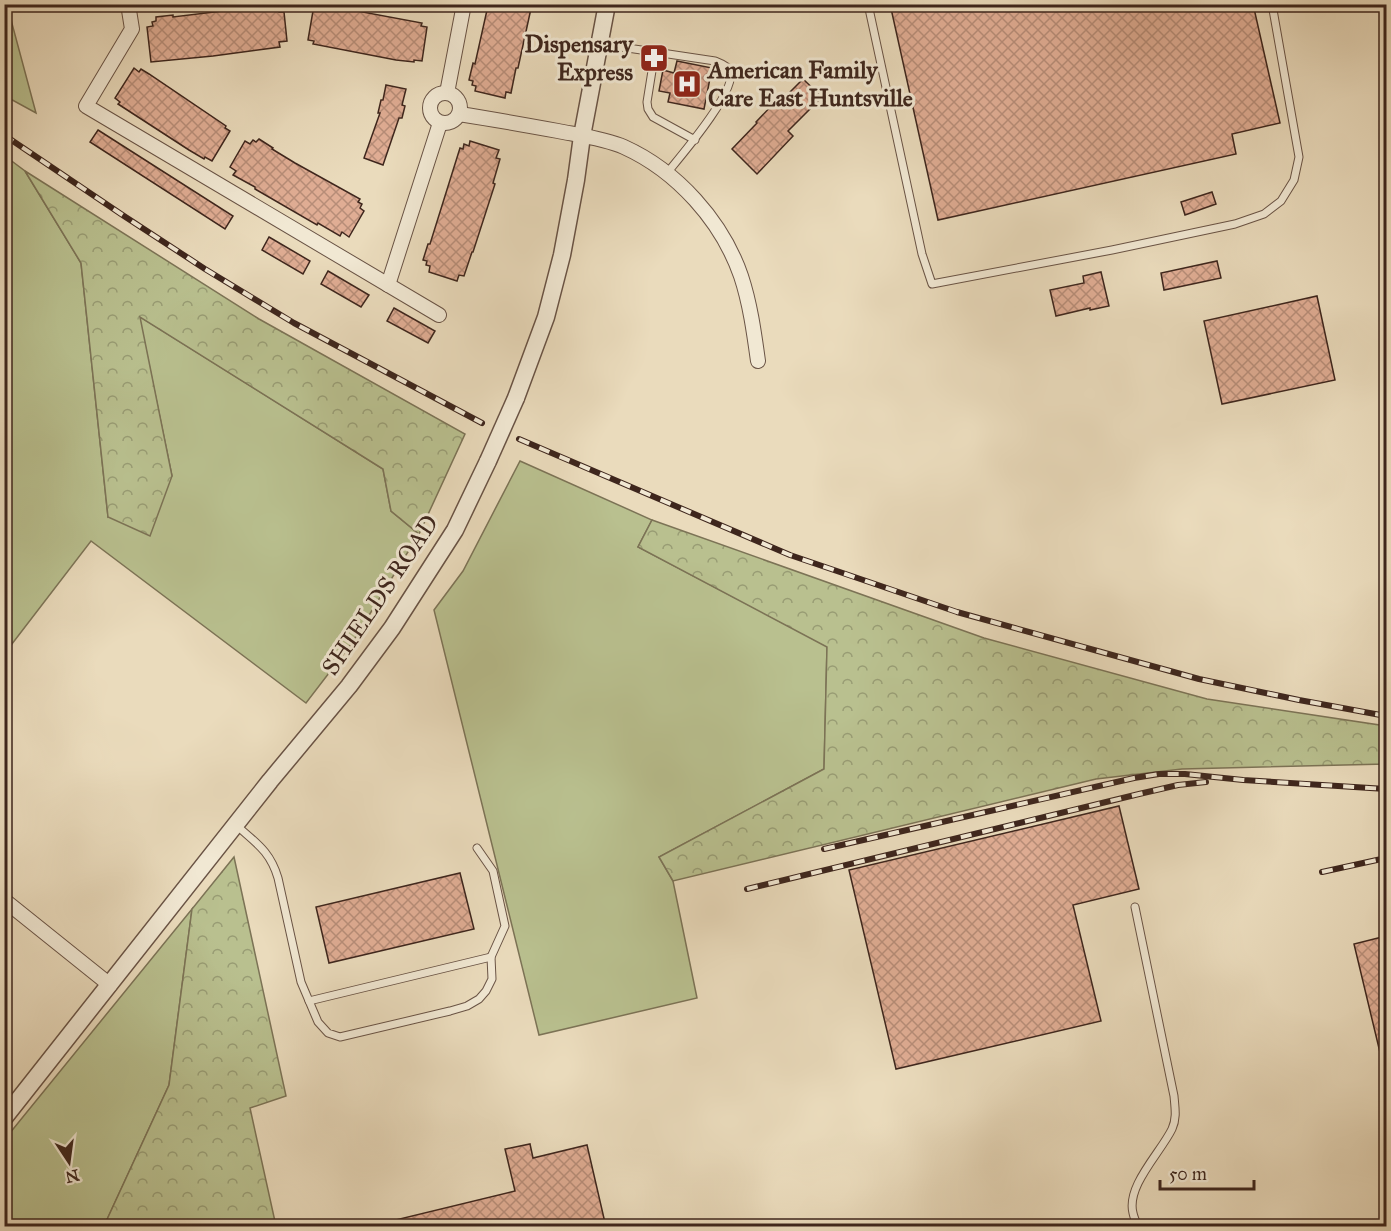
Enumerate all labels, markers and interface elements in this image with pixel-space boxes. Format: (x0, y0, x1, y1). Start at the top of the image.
place label: Dispensary Express (525, 29, 635, 87)
pharmacy icon: Dispensary Express (638, 42, 670, 74)
place label: American Family Care East Huntsville (706, 55, 913, 113)
hospital icon: American Family Care East Huntsville (671, 68, 703, 100)
street label: SHIELDS ROAD (315, 509, 445, 681)
north arrow (39, 1132, 99, 1192)
scale bar (1160, 1153, 1254, 1191)
text: 50 m (1169, 1163, 1207, 1185)
text: N (63, 1165, 81, 1187)

